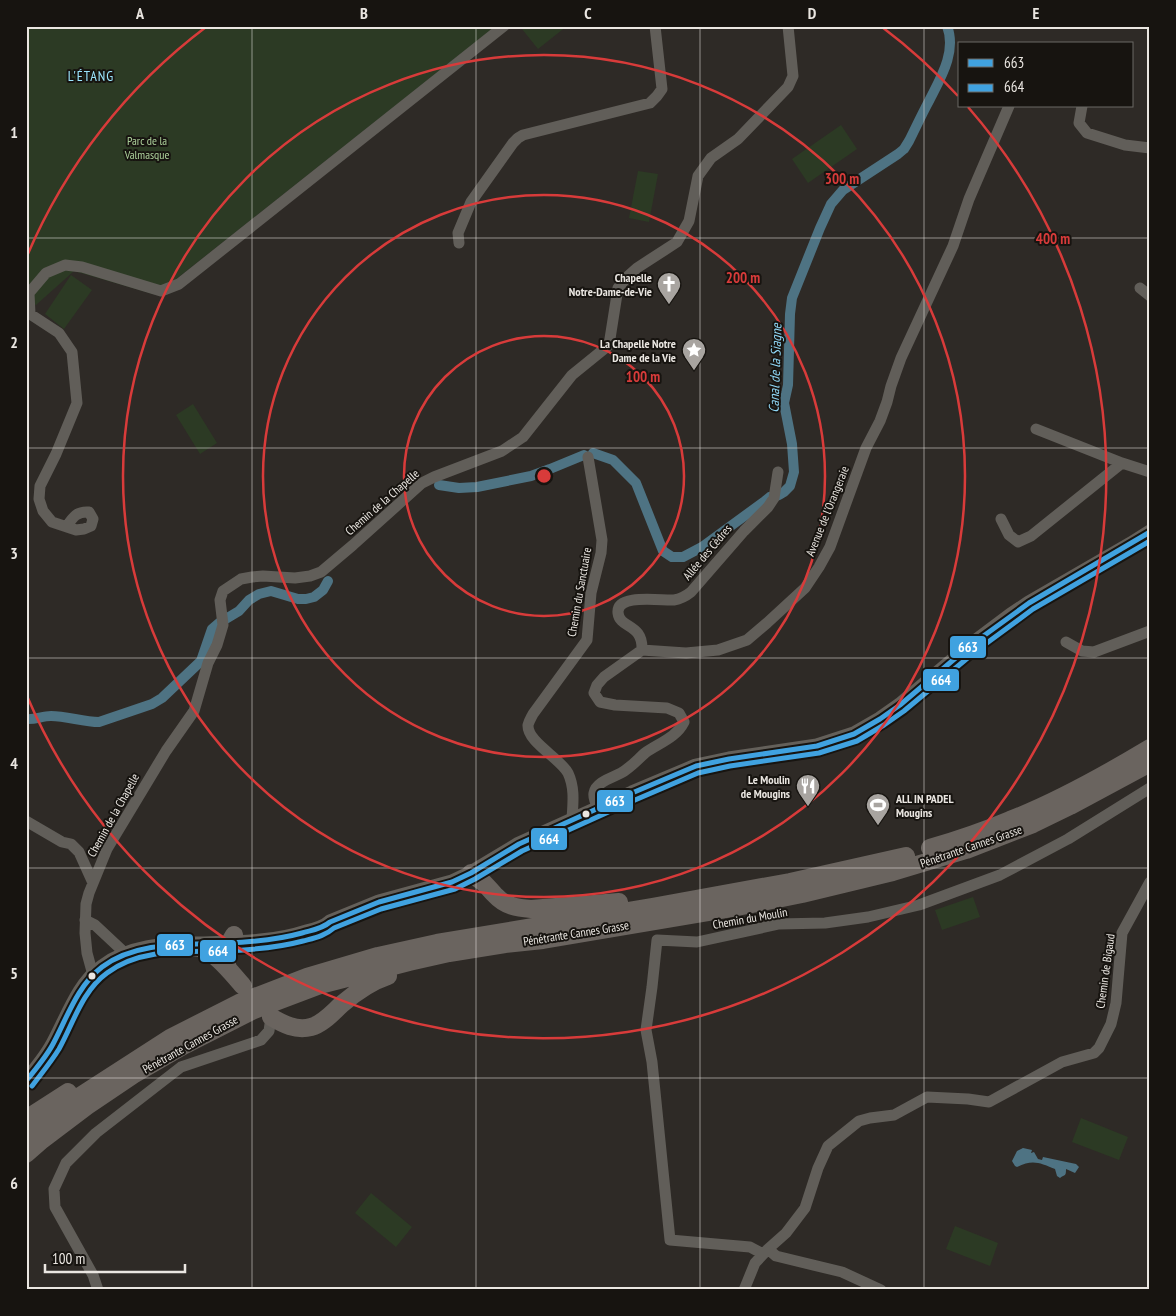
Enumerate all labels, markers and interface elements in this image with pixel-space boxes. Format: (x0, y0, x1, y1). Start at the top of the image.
text: A (135, 3, 145, 23)
text: B (360, 3, 368, 23)
text: C (584, 3, 592, 23)
text: D (808, 3, 817, 23)
text: E (1033, 3, 1040, 23)
legend (958, 42, 1134, 108)
text: 663 (1004, 53, 1024, 72)
district label: L'ÉTANG (68, 67, 114, 85)
text: 664 (1004, 77, 1025, 96)
text: 1 (10, 122, 18, 142)
park label: Parc de la Valmasque (124, 133, 169, 162)
text: 300 m (825, 169, 859, 188)
text: 400 m (1036, 229, 1070, 248)
text: 200 m (726, 268, 760, 287)
place label: Chapelle Notre-Dame-de-Vie (569, 270, 652, 299)
church icon: Chapelle Notre-Dame-de-Vie (656, 271, 682, 305)
water label: Canal de la Siagne (764, 322, 786, 413)
text: 2 (10, 332, 18, 352)
place label: La Chapelle Notre Dame de la Vie (600, 336, 676, 365)
place icon: La Chapelle Notre Dame de la Vie (681, 337, 707, 371)
text: 100 m (626, 367, 660, 386)
street label: Avenue de l'Orangeraie (802, 464, 852, 558)
street label: Chemin de la Chapelle (342, 466, 422, 538)
centre of rings (535, 467, 553, 485)
street label: Allée des Cèdres (679, 521, 735, 583)
text: 3 (10, 543, 18, 563)
street label: Chemin du Sanctuaire (564, 546, 594, 638)
line badge: 663 (949, 635, 987, 659)
text: 663 (958, 638, 978, 656)
line badge: 664 (922, 668, 960, 692)
text: 664 (931, 671, 951, 689)
text: 4 (10, 753, 18, 773)
street label: Chemin de la Chapelle (84, 771, 142, 859)
place label: Le Moulin de Mougins (741, 772, 790, 801)
restaurant icon: Le Moulin de Mougins (795, 773, 821, 807)
line badge: 663 (596, 789, 634, 813)
place label: ALL IN PADEL Mougins (895, 791, 954, 820)
text: 663 (605, 792, 625, 810)
sports icon: ALL IN PADEL Mougins (865, 792, 891, 826)
unlabelled marker (581, 809, 591, 819)
street label: Pénétrante Cannes Grasse (918, 821, 1024, 870)
line badge: 664 (530, 827, 568, 851)
text: 664 (539, 830, 559, 848)
street label: Chemin du Moulin (711, 904, 789, 932)
street label: Pénétrante Cannes Grasse (522, 917, 630, 949)
line badge: 663 (156, 933, 194, 957)
street label: Chemin de Bigaud (1092, 933, 1118, 1009)
text: 663 (165, 936, 185, 954)
line badge: 664 (199, 939, 237, 963)
text: 664 (208, 942, 228, 960)
text: 5 (10, 963, 18, 983)
unlabelled marker (87, 971, 97, 981)
street label: Pénétrante Cannes Grasse (140, 1012, 240, 1076)
text: 6 (10, 1173, 18, 1193)
scale bar (45, 1241, 185, 1273)
text: 100 m (52, 1249, 85, 1268)

